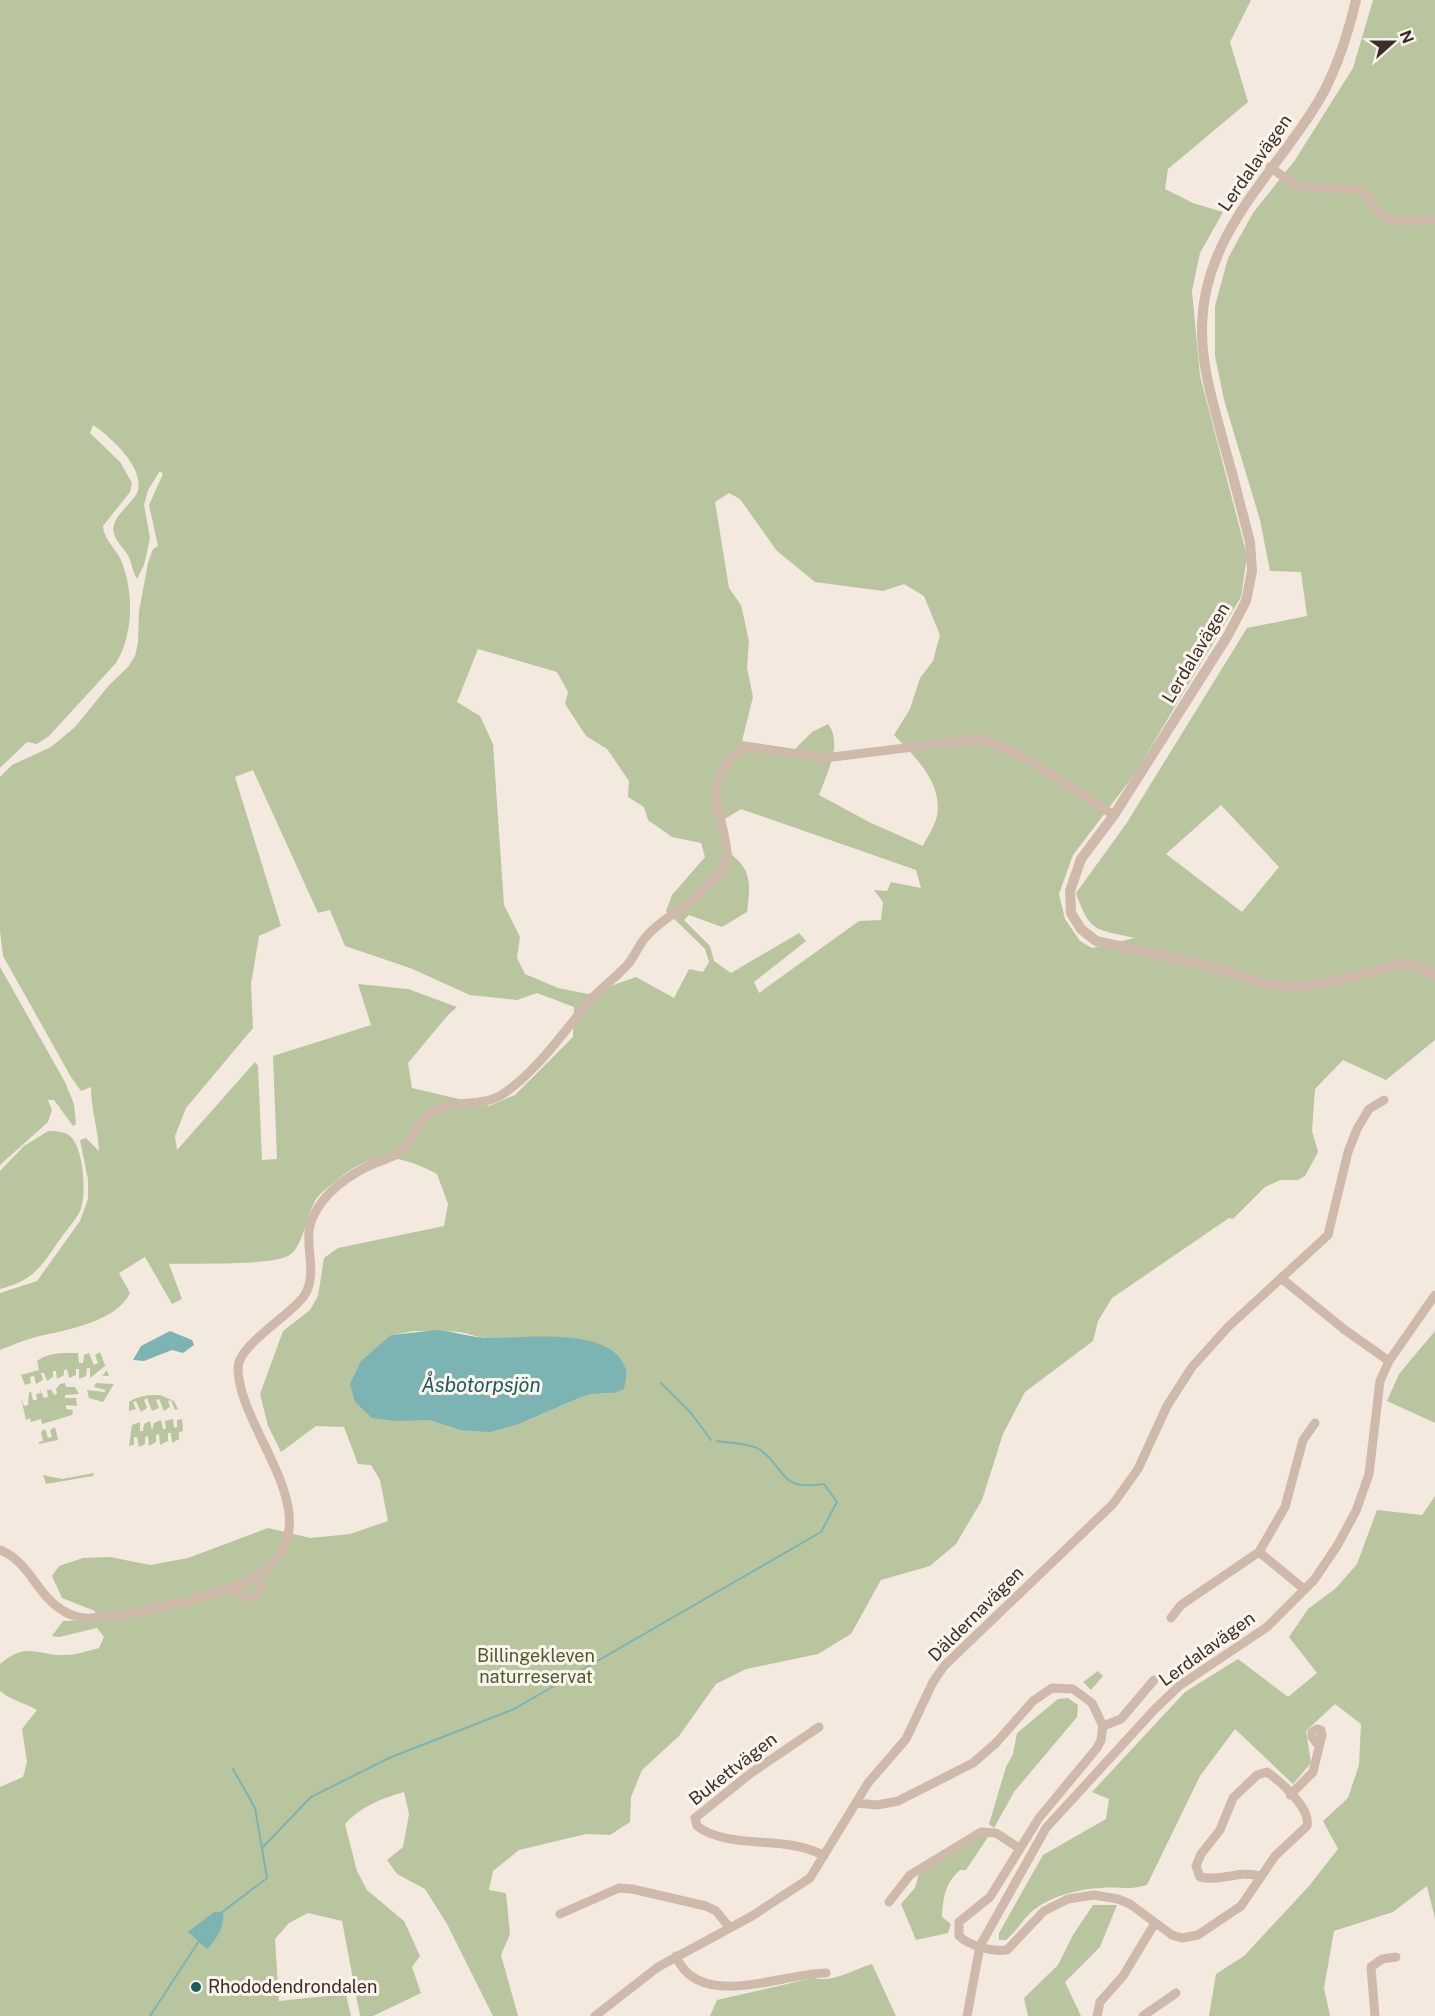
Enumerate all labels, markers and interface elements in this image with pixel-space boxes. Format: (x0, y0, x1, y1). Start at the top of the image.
north arrow (1363, 12, 1423, 72)
text: N (1395, 28, 1418, 46)
street label: Lerdalavägen (1214, 110, 1296, 215)
street label: Lerdalavägen (1157, 599, 1234, 707)
water label: Åsbotorpsjön (421, 1371, 541, 1397)
street label: Däldernavägen (924, 1562, 1028, 1666)
street label: Lerdalavägen (1155, 1607, 1259, 1690)
park label: Billingekleven naturreservat (477, 1645, 595, 1687)
street label: Bukettvägen (685, 1728, 781, 1809)
place label: Rhododendrondalen (208, 1976, 377, 1997)
marker: Rhododendrondalen (189, 1980, 203, 1994)

